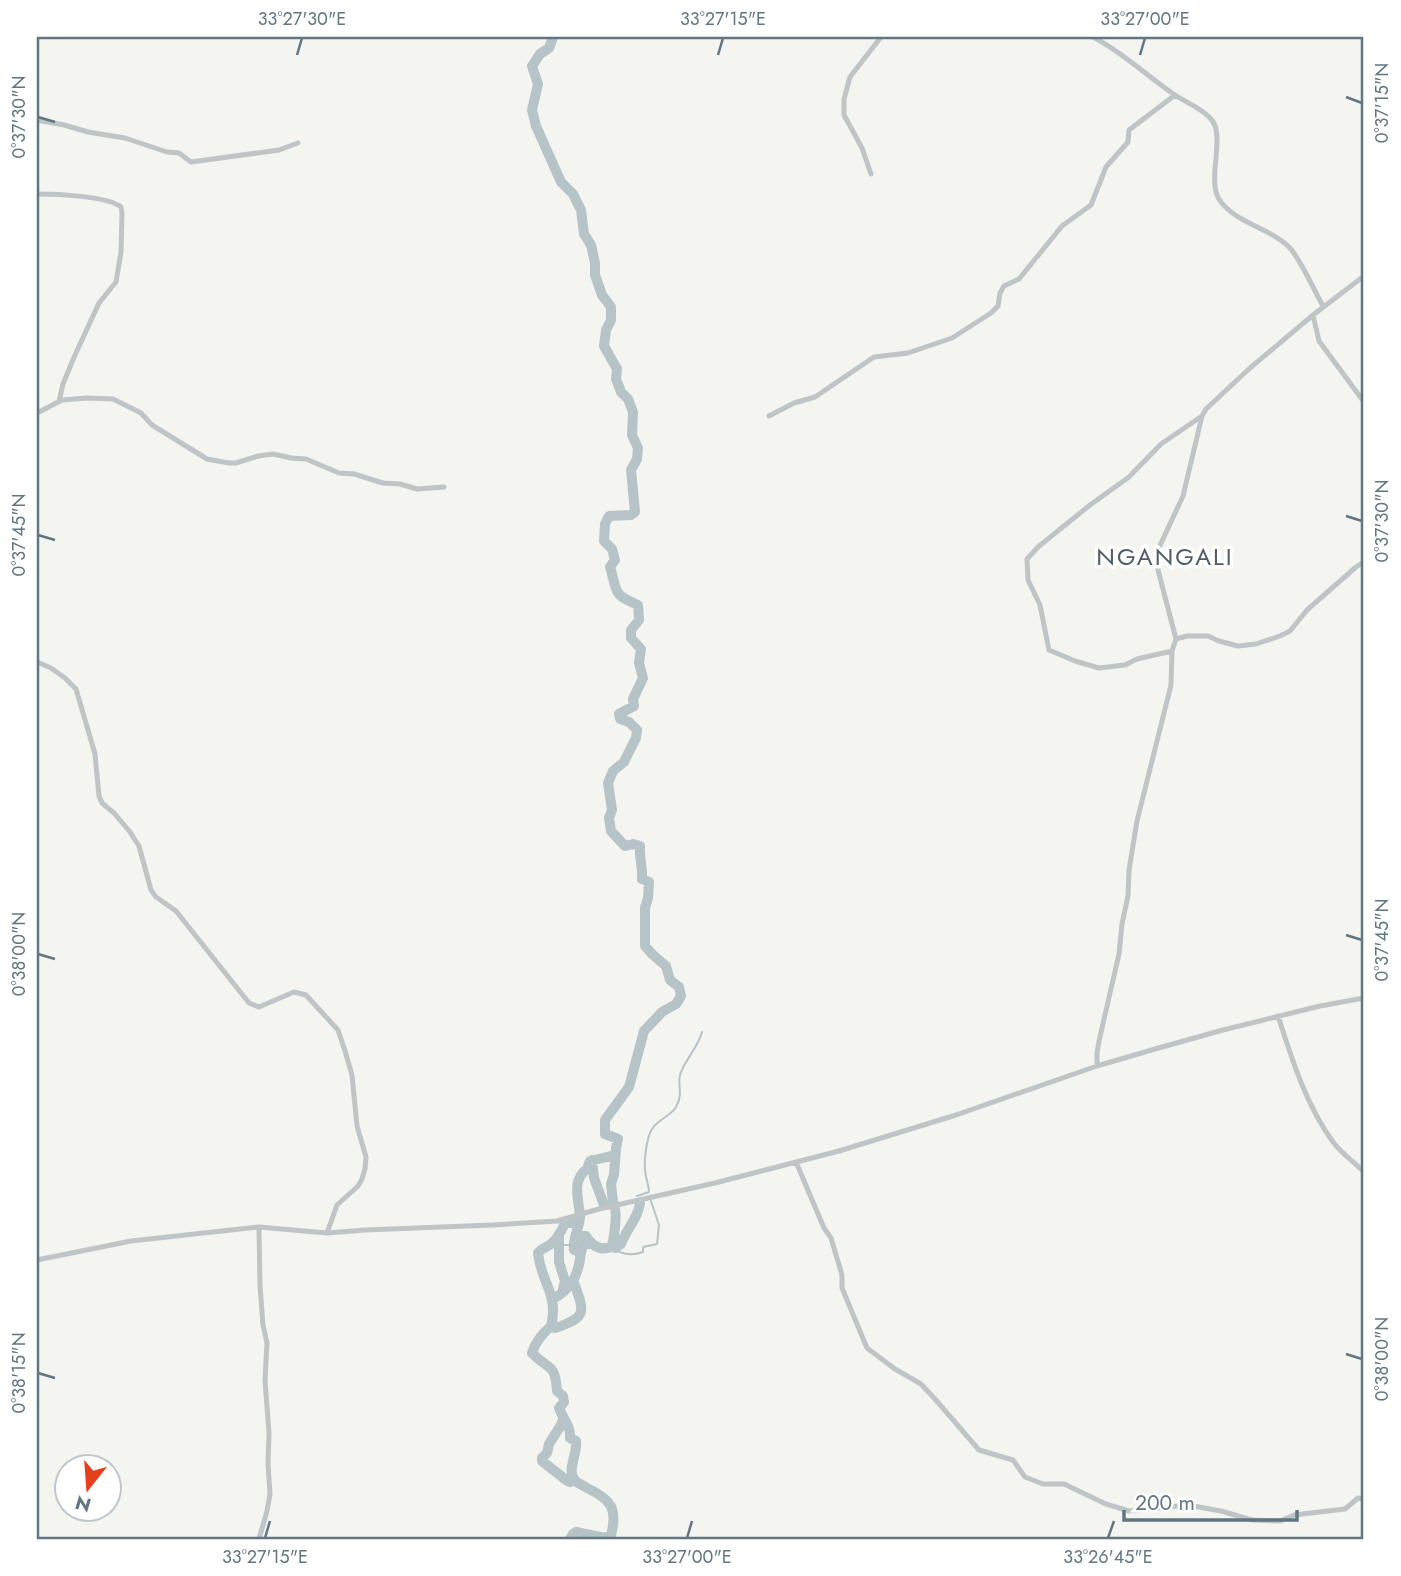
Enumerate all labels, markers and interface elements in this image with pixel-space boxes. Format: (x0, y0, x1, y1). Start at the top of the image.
text: 33°27'30"E (258, 6, 346, 32)
text: 33°27'15"E (680, 6, 766, 32)
text: 33°27'00"E (1100, 6, 1190, 32)
text: 0°37'15"N (1369, 63, 1395, 143)
text: 0°37'30"N (6, 76, 32, 158)
text: 0°37'30"N (1369, 480, 1395, 562)
text: 0°37'45"N (6, 494, 32, 576)
district label: NGANGALI (1096, 539, 1234, 574)
text: 0°37'45"N (1369, 899, 1395, 981)
text: 0°38'00"N (6, 912, 32, 996)
text: 0°38'00"N (1369, 1317, 1395, 1401)
text: 0°38'15"N (6, 1332, 32, 1414)
north arrow (52, 1454, 122, 1524)
scale bar (1124, 1478, 1298, 1522)
text: 200 m (1135, 1488, 1195, 1518)
text: N (72, 1489, 94, 1519)
text: 33°27'15"E (222, 1544, 308, 1570)
text: 33°27'00"E (642, 1544, 732, 1570)
text: 33°26'45"E (1063, 1544, 1153, 1570)

